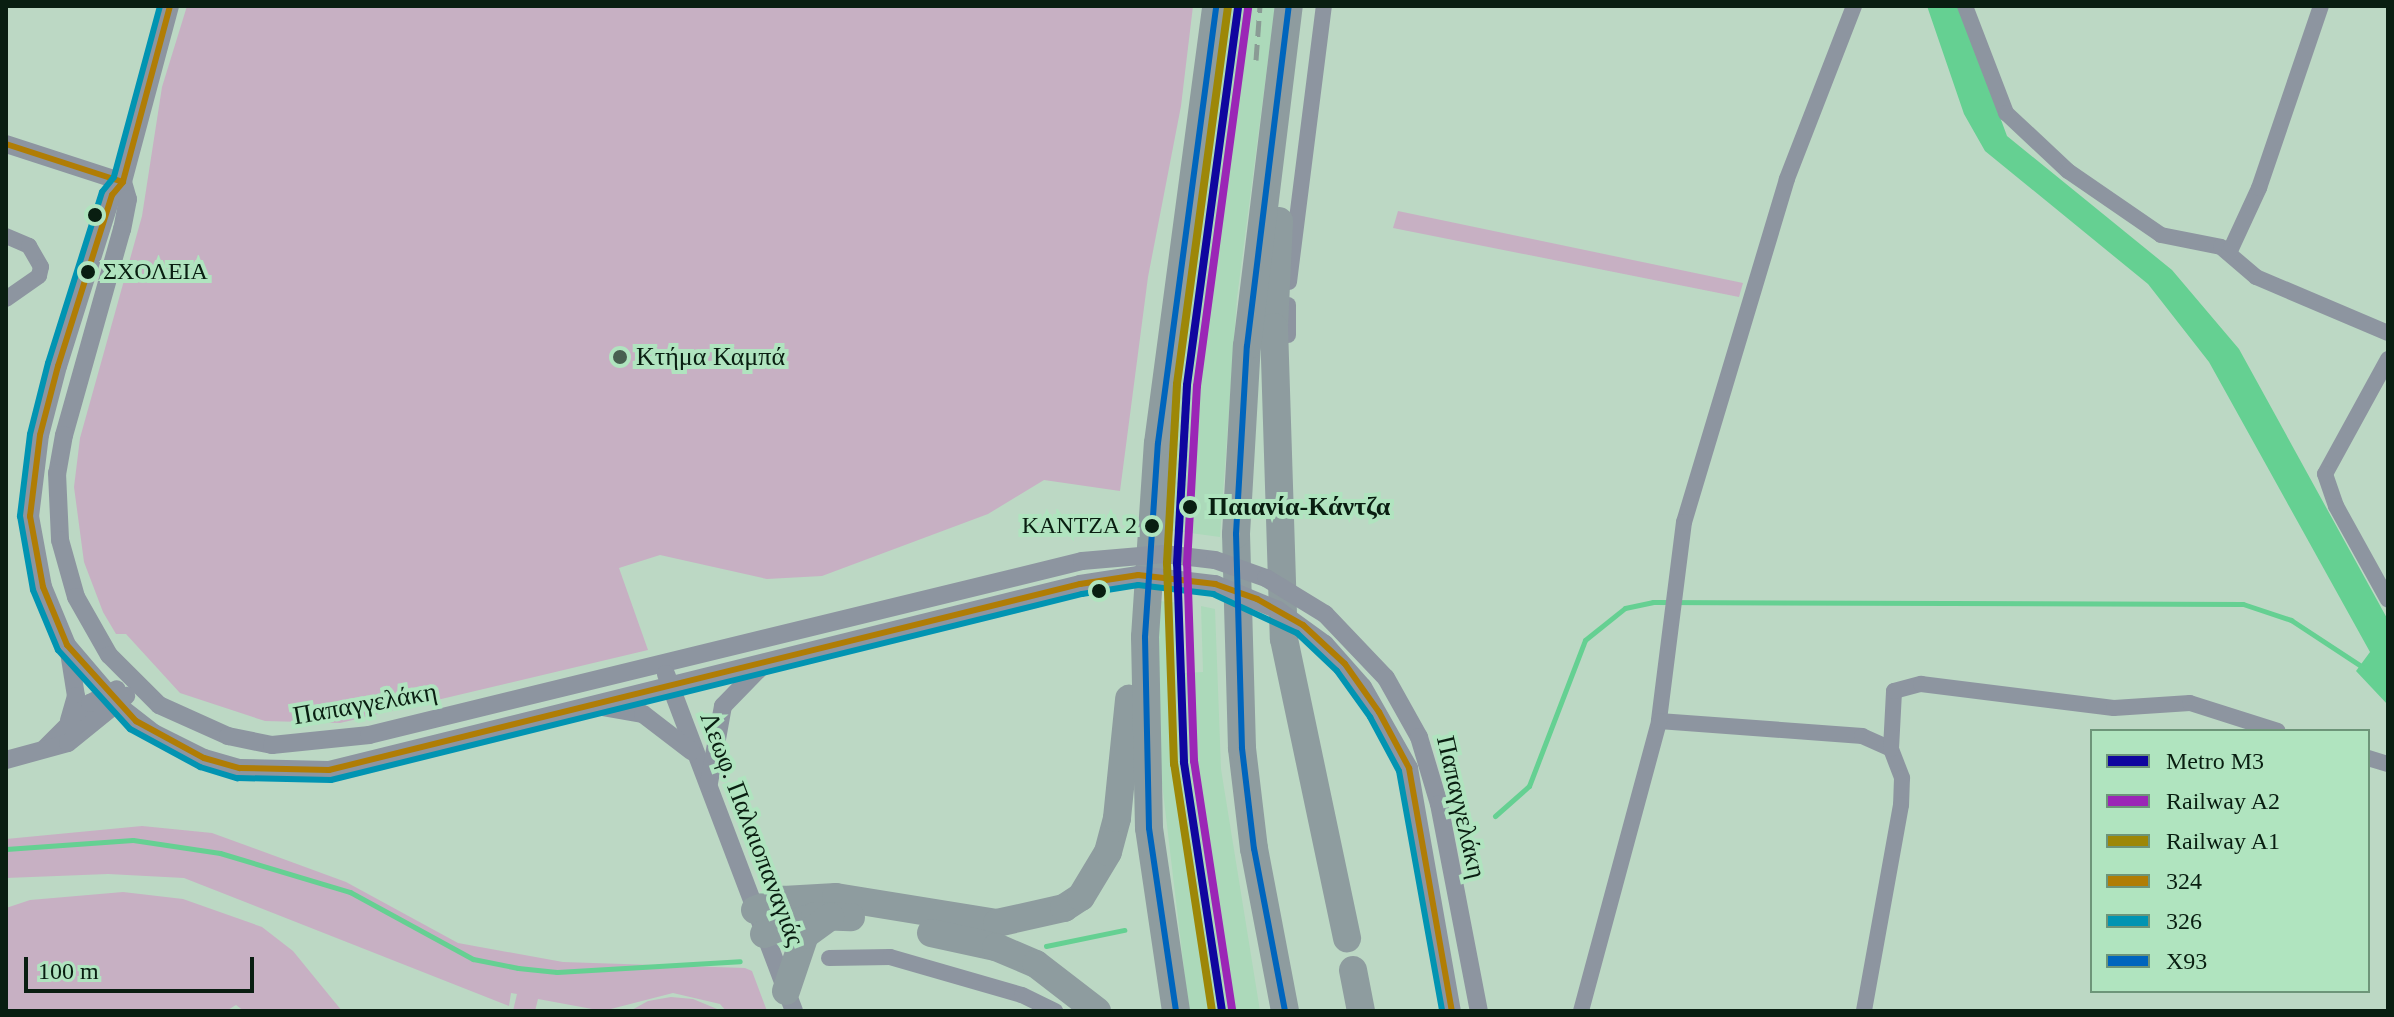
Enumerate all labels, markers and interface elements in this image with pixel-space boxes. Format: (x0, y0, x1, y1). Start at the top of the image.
unlabelled marker (87, 207, 103, 223)
place label: ΣΧΟΛΕΙΑ (103, 258, 208, 286)
marker: ΣΧΟΛΕΙΑ (80, 264, 96, 280)
place label: Kτήμα Καμπά (636, 341, 785, 373)
marker: Kτήμα Καμπά (611, 348, 629, 366)
place label: Παιανία-Κάντζα (1208, 491, 1390, 523)
marker: Παιανία-Κάντζα (1179, 496, 1201, 518)
place label: ΚΑΝΤΖΑ 2 (1020, 512, 1137, 540)
marker: ΚΑΝΤΖΑ 2 (1144, 518, 1160, 534)
unlabelled marker (1091, 583, 1107, 599)
street label: Παπαγγελάκη (291, 676, 439, 732)
street label: Λεωφ. Παλαιοπαναγιάς (693, 708, 811, 950)
legend (2090, 729, 2370, 993)
street label: Παπαγγελάκη (1429, 733, 1493, 881)
text: Metro Μ3 (2166, 748, 2264, 774)
text: Railway A2 (2166, 788, 2280, 814)
text: Railway A1 (2166, 828, 2280, 854)
text: 324 (2166, 868, 2202, 894)
text: 326 (2166, 908, 2202, 934)
scale bar (28, 941, 258, 991)
text: X93 (2166, 948, 2207, 974)
text: 100 m (38, 958, 99, 984)

